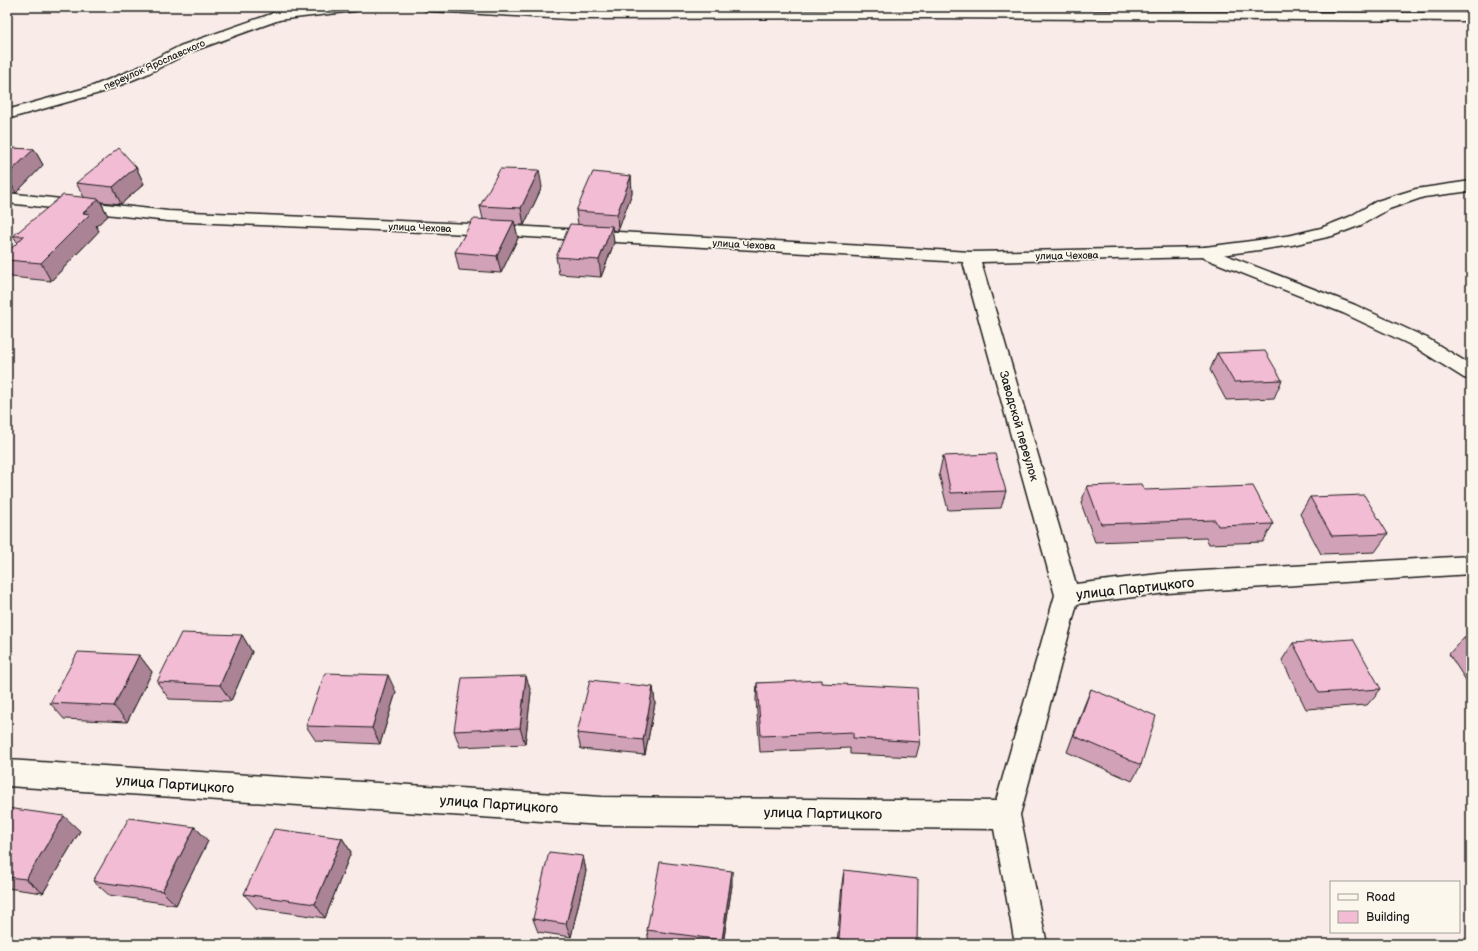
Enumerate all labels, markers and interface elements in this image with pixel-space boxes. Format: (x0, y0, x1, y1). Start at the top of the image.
street label: переулок Ярославского (102, 37, 207, 93)
street label: улица Чехова (388, 221, 452, 235)
street label: улица Чехова (712, 237, 776, 253)
street label: улица Чехова (1035, 249, 1099, 263)
street label: Заводской переулок (996, 369, 1042, 484)
street label: улица Партицкого (1075, 574, 1195, 603)
street label: улица Партицкого (115, 772, 235, 797)
street label: улица Партицкого (439, 792, 559, 817)
street label: улица Партицкого (764, 804, 882, 823)
legend (1330, 881, 1460, 933)
text: Road (1366, 890, 1395, 905)
text: Building (1366, 910, 1410, 925)

